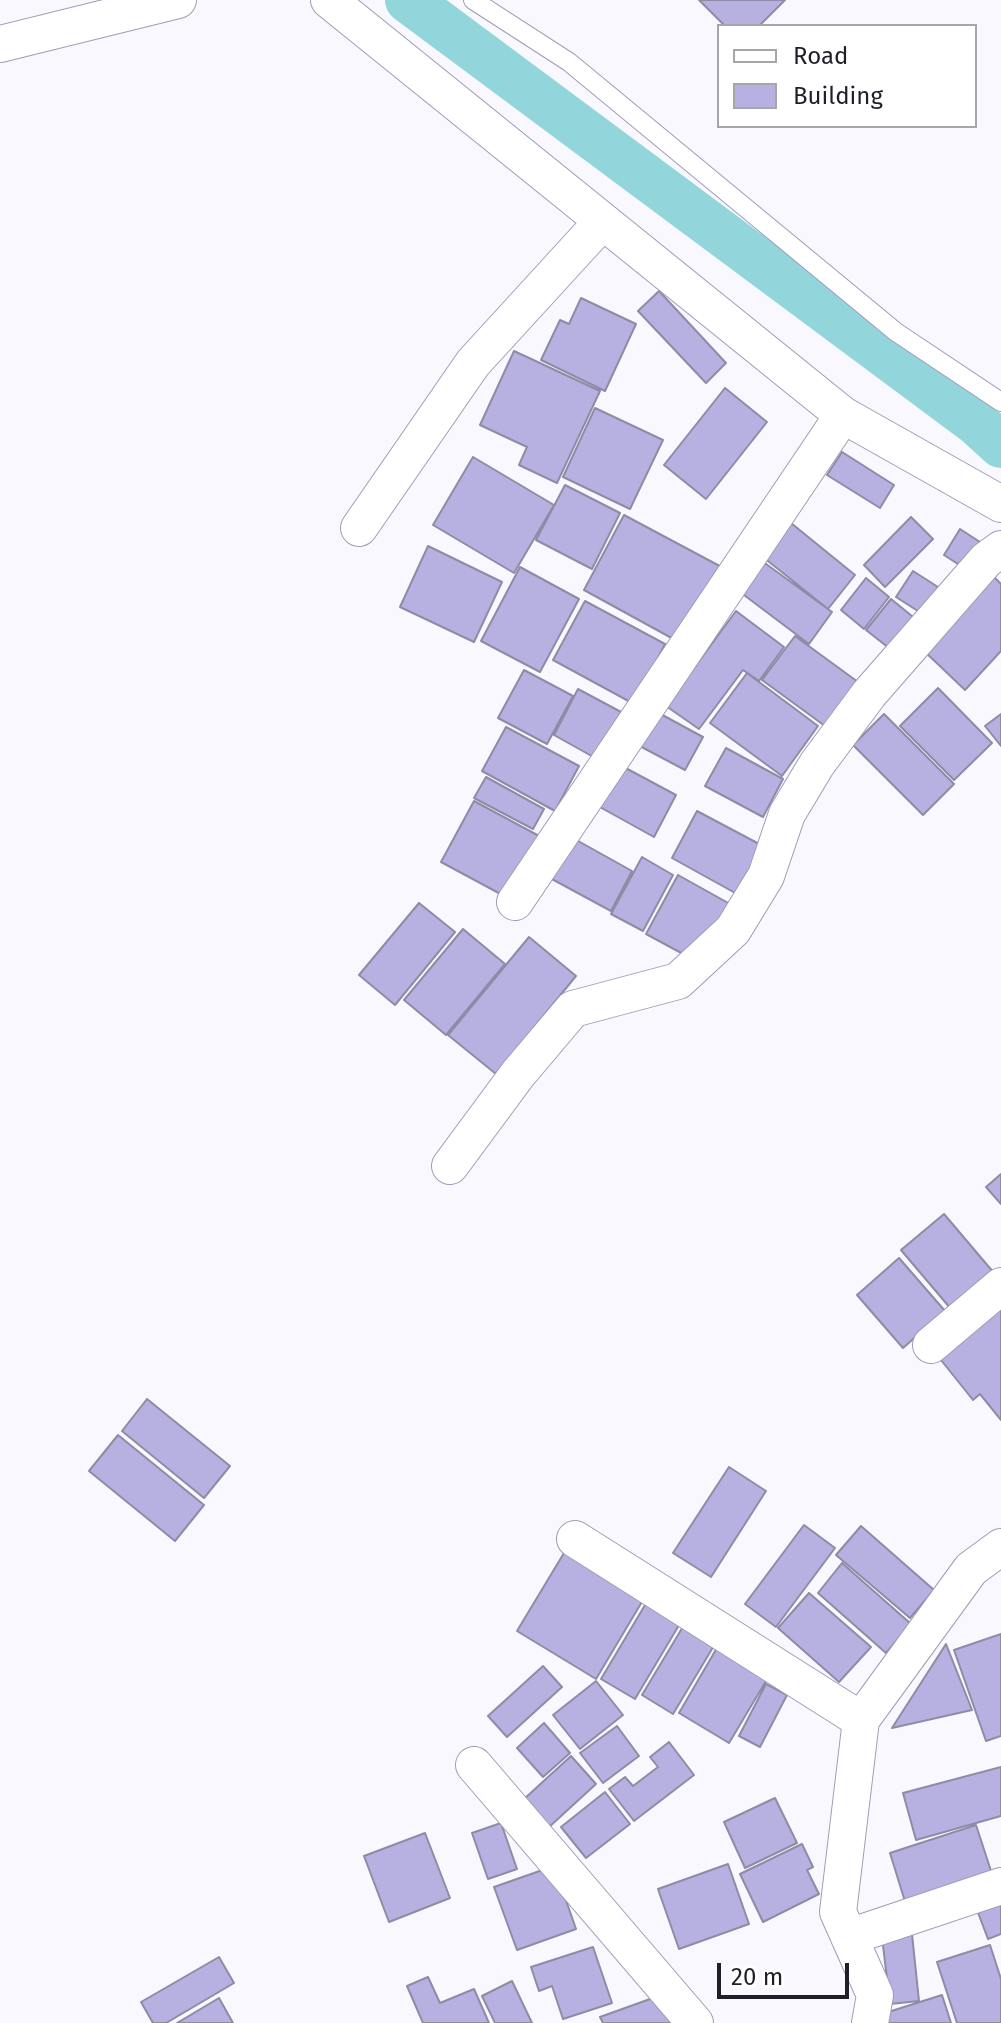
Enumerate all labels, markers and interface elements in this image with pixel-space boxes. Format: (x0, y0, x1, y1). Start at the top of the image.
legend (717, 24, 977, 128)
text: Road (793, 42, 848, 70)
text: Building (793, 82, 883, 110)
scale bar (721, 1947, 853, 1997)
text: 20 m (731, 1963, 783, 1991)

